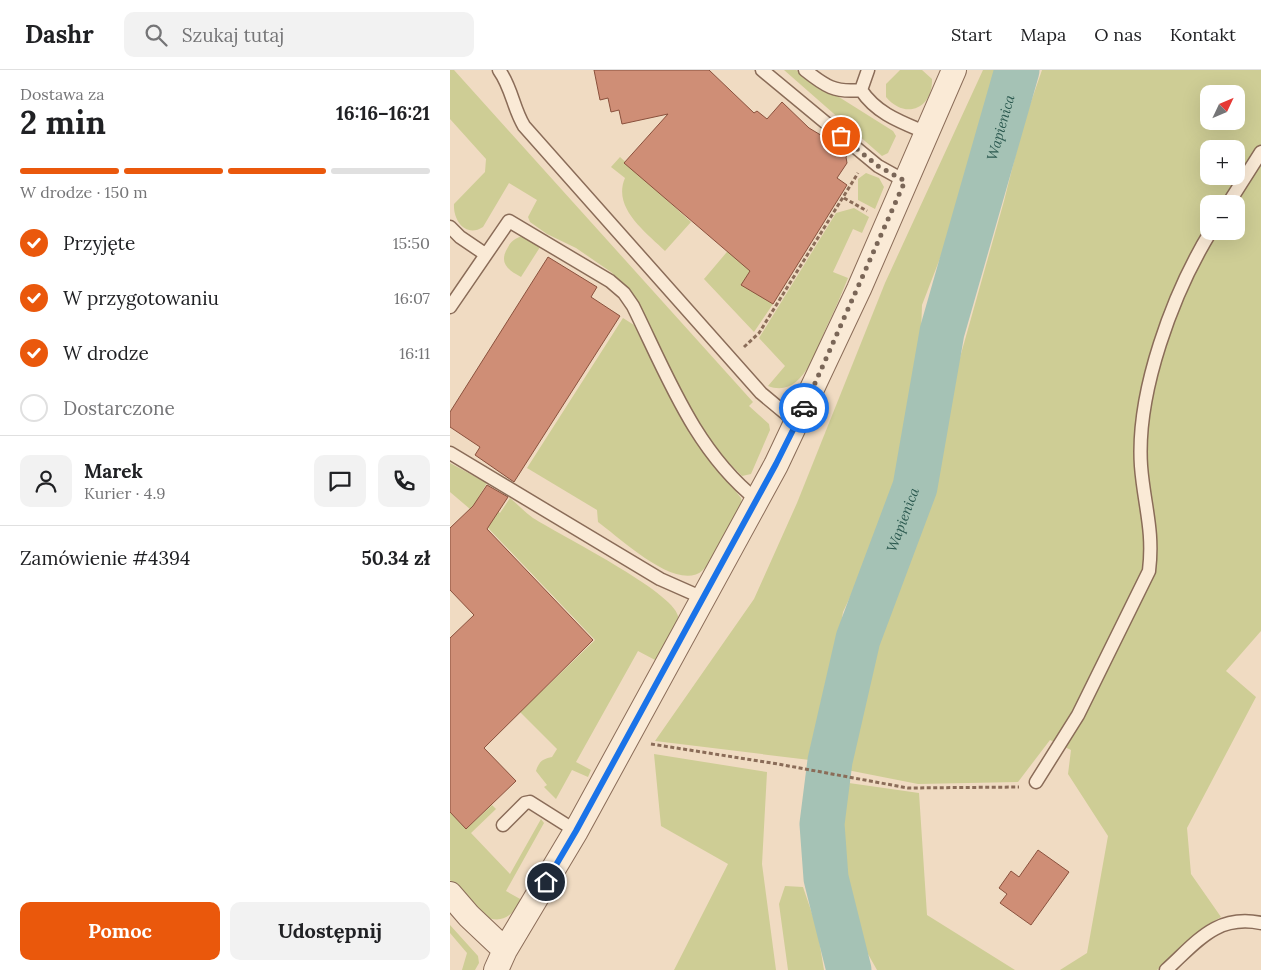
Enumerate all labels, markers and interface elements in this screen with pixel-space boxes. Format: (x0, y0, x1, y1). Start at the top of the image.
search box (124, 12, 474, 57)
text: Dashr (25, 19, 94, 50)
icon: search (142, 21, 170, 49)
text: Szukaj tutaj (182, 23, 284, 47)
text: Start (951, 23, 992, 46)
text: Mapa (1020, 23, 1066, 46)
text: O nas (1094, 23, 1142, 46)
text: Kontakt (1170, 23, 1236, 46)
text: Dostawa za (20, 84, 104, 104)
north arrow (1200, 85, 1245, 130)
map controls (1200, 85, 1245, 240)
water label: Wapienica (983, 92, 1019, 162)
text: 16:16–16:21 (336, 101, 430, 125)
text: 2 min (20, 102, 106, 143)
pin (820, 115, 862, 157)
icon: bag (827, 122, 855, 150)
button: + (1200, 140, 1245, 185)
text: W drodze · 150 m (20, 182, 148, 202)
button: − (1200, 195, 1245, 240)
icon: check (20, 229, 48, 257)
text: Przyjęte (63, 231, 135, 255)
text: 15:50 (393, 233, 430, 253)
icon: check (20, 284, 48, 312)
text: W przygotowaniu (63, 286, 219, 310)
text: 16:07 (394, 288, 430, 308)
icon: check (20, 339, 48, 367)
text: W drodze (63, 341, 149, 365)
text: 16:11 (399, 343, 430, 363)
courier (779, 383, 829, 433)
icon: car (790, 394, 818, 422)
text: Dostarczone (63, 396, 175, 420)
button: person (20, 455, 72, 507)
button: chat (314, 455, 366, 507)
button: phone (378, 455, 430, 507)
text: Marek (84, 459, 143, 483)
text: Kurier · 4.9 (84, 483, 166, 503)
water label: Wapienica (882, 485, 923, 555)
text: Zamówienie #4394 (20, 546, 190, 570)
text: 50.34 zł (361, 546, 430, 570)
pin (525, 861, 567, 903)
icon: home (532, 868, 560, 896)
button: Pomoc (20, 902, 220, 960)
button: Udostępnij (230, 902, 430, 960)

